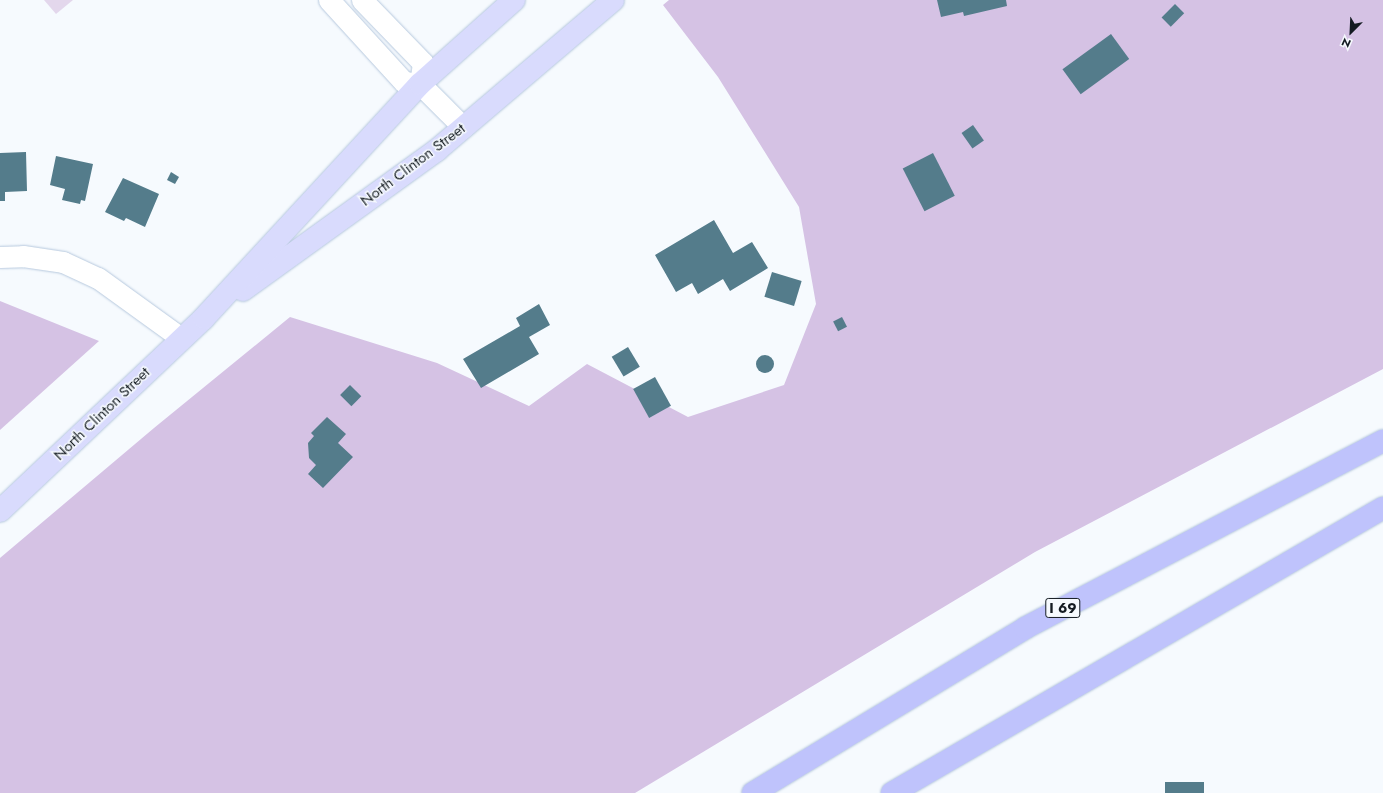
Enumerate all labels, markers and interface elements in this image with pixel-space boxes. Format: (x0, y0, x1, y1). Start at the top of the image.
north arrow (1331, 12, 1371, 52)
text: N (1339, 34, 1353, 52)
street label: North Clinton Street (357, 120, 469, 210)
street label: North Clinton Street (50, 364, 154, 464)
road number: I 69 (1045, 596, 1081, 620)

